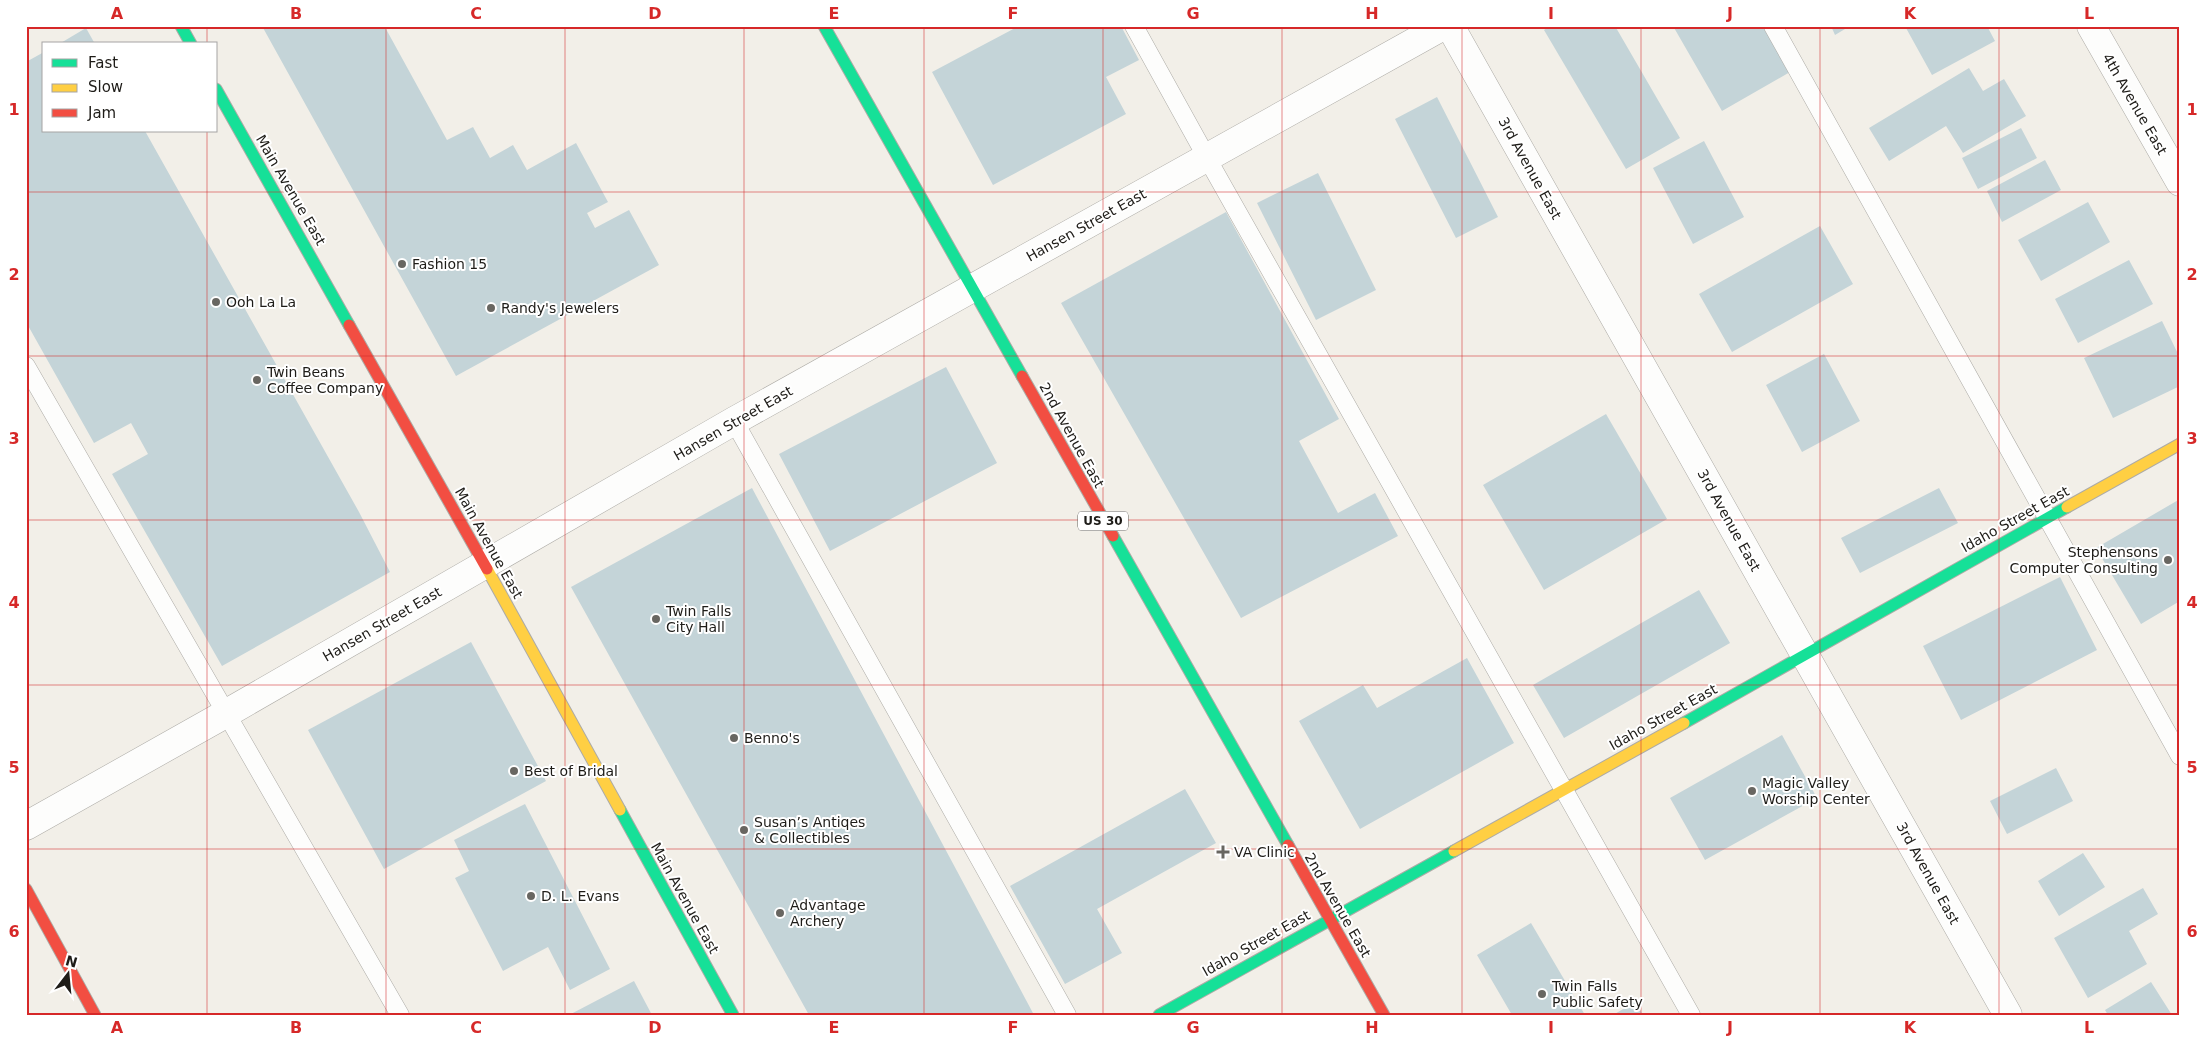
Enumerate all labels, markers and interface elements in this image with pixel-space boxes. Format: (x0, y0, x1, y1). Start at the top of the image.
text: A (111, 4, 124, 23)
text: B (290, 4, 302, 23)
text: C (470, 4, 482, 23)
text: D (648, 4, 662, 23)
text: E (829, 4, 839, 23)
text: F (1008, 4, 1018, 23)
text: G (1186, 4, 1200, 23)
text: H (1365, 4, 1379, 23)
text: I (1548, 4, 1554, 23)
text: J (1726, 4, 1733, 23)
text: K (1904, 4, 1917, 23)
text: L (2084, 4, 2094, 23)
legend (42, 42, 218, 132)
street label: 4th Avenue East (2099, 50, 2171, 158)
text: Fast (88, 54, 118, 72)
text: Slow (88, 78, 123, 96)
text: 1 (8, 100, 20, 119)
text: 1 (2186, 100, 2198, 119)
text: Jam (87, 104, 116, 122)
street label: 3rd Avenue East (1495, 114, 1565, 222)
street label: Main Avenue East (253, 132, 329, 248)
street label: Hansen Street East (1023, 185, 1149, 265)
place label: Fashion 15 (412, 256, 487, 272)
marker: Fashion 15 (396, 258, 408, 270)
text: 2 (8, 265, 20, 284)
text: 2 (2186, 265, 2198, 284)
place label: Ooh La La (226, 294, 296, 310)
marker: Ooh La La (210, 296, 222, 308)
place label: Randy's Jewelers (501, 300, 619, 316)
marker: Randy's Jewelers (485, 302, 497, 314)
place label: Twin Beans Coffee Company (266, 364, 383, 396)
marker: Twin Beans Coffee Company (251, 374, 263, 386)
street label: 2nd Avenue East (1036, 380, 1108, 491)
street label: Hansen Street East (671, 382, 796, 464)
text: 3 (8, 429, 20, 448)
text: 3 (2186, 429, 2198, 448)
street label: 3rd Avenue East (1694, 466, 1764, 574)
street label: Idaho Street East (1958, 483, 2072, 555)
street label: Main Avenue East (452, 485, 526, 602)
road number: US 30 (1078, 512, 1128, 530)
place label: Stephensons Computer Consulting (2010, 544, 2158, 576)
marker: Stephensons Computer Consulting (2162, 554, 2174, 566)
street label: Hansen Street East (320, 583, 445, 665)
text: 4 (8, 593, 20, 612)
text: 4 (2186, 593, 2198, 612)
place label: Twin Falls City Hall (665, 603, 731, 635)
marker: Twin Falls City Hall (650, 613, 662, 625)
street label: Idaho Street East (1606, 681, 1720, 753)
place label: Benno's (744, 730, 800, 746)
marker: Benno's (728, 732, 740, 744)
text: 5 (8, 758, 20, 777)
text: 5 (2186, 758, 2198, 777)
place label: Best of Bridal (524, 763, 618, 779)
marker: Best of Bridal (508, 765, 520, 777)
place label: Magic Valley Worship Center (1762, 775, 1870, 807)
marker: Magic Valley Worship Center (1746, 785, 1758, 797)
place label: Susan’s Antiqes & Collectibles (754, 814, 865, 846)
street label: 3rd Avenue East (1893, 819, 1963, 927)
marker: Susan’s Antiqes & Collectibles (738, 824, 750, 836)
street label: Main Avenue East (648, 840, 722, 957)
place label: VA Clinic (1234, 844, 1295, 860)
marker: VA Clinic (1216, 845, 1230, 859)
street label: 2nd Avenue East (1302, 850, 1375, 960)
place label: D. L. Evans (541, 888, 619, 904)
marker: D. L. Evans (525, 890, 537, 902)
place label: Advantage Archery (790, 897, 866, 929)
marker: Advantage Archery (774, 907, 786, 919)
street label: Idaho Street East (1199, 907, 1313, 979)
text: 6 (8, 922, 20, 941)
text: 6 (2186, 922, 2198, 941)
north arrow (42, 948, 92, 998)
text: N (64, 952, 79, 971)
place label: Twin Falls Public Safety (1551, 978, 1643, 1010)
marker: Twin Falls Public Safety (1536, 988, 1548, 1000)
text: A (111, 1018, 124, 1037)
text: B (290, 1018, 302, 1037)
text: C (470, 1018, 482, 1037)
text: D (648, 1018, 662, 1037)
text: E (829, 1018, 839, 1037)
text: F (1008, 1018, 1018, 1037)
text: G (1186, 1018, 1200, 1037)
text: H (1365, 1018, 1379, 1037)
text: I (1548, 1018, 1554, 1037)
text: J (1726, 1018, 1733, 1037)
text: K (1904, 1018, 1917, 1037)
text: L (2084, 1018, 2094, 1037)

